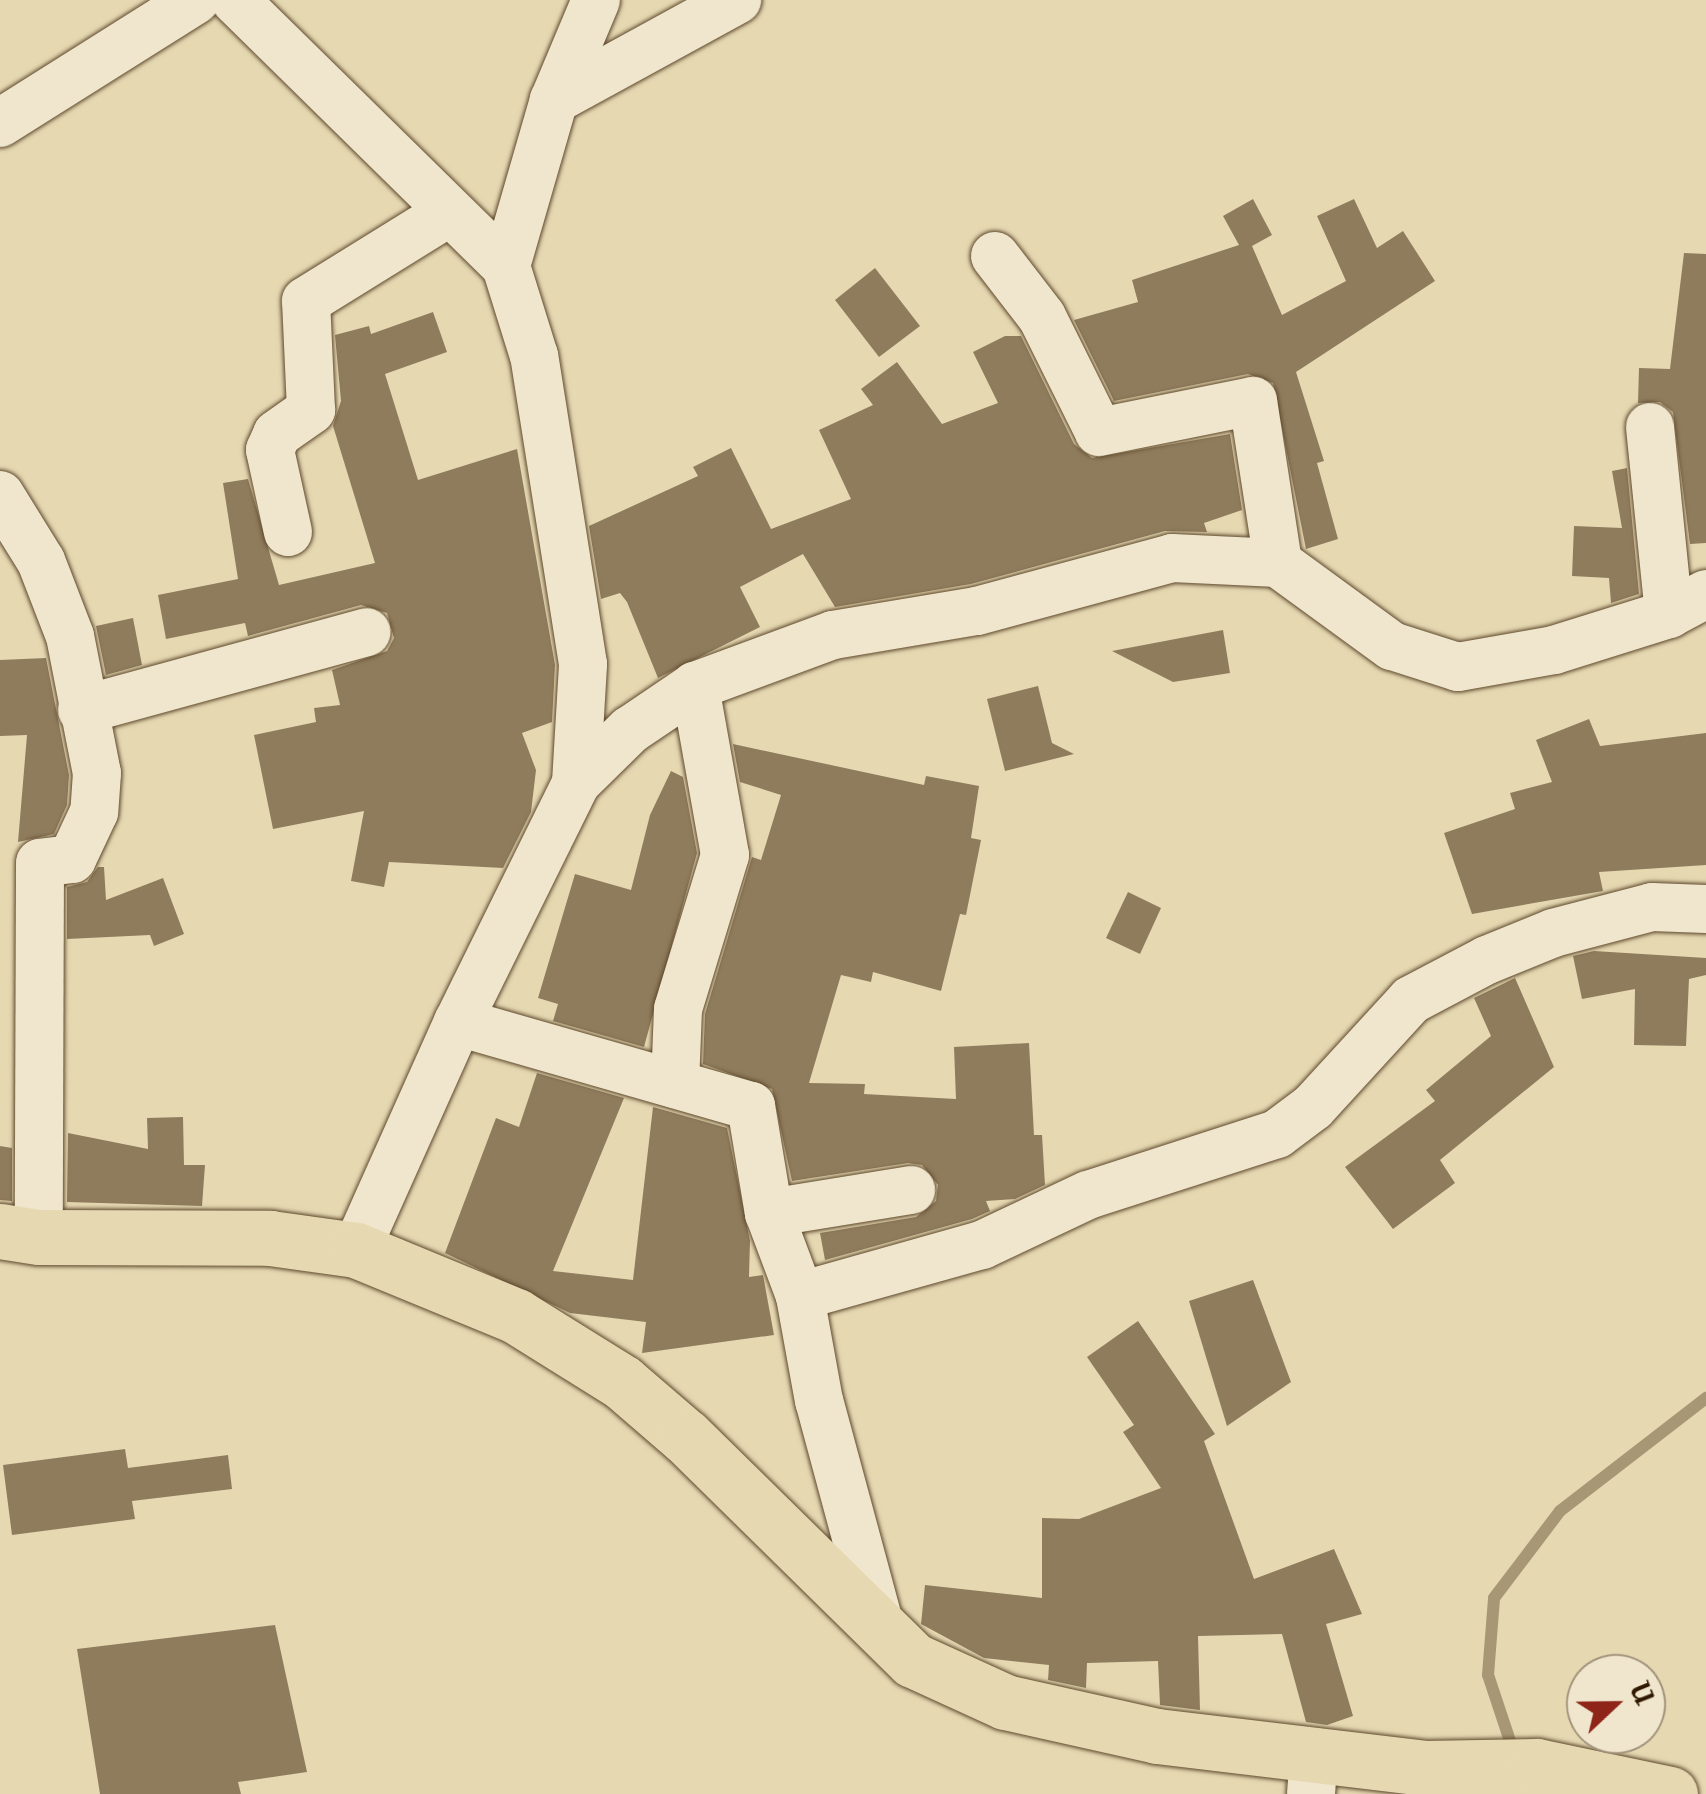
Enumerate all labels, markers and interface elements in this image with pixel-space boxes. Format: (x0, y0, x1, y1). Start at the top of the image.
north arrow (1566, 1654, 1666, 1754)
text: U (1623, 1677, 1662, 1710)

